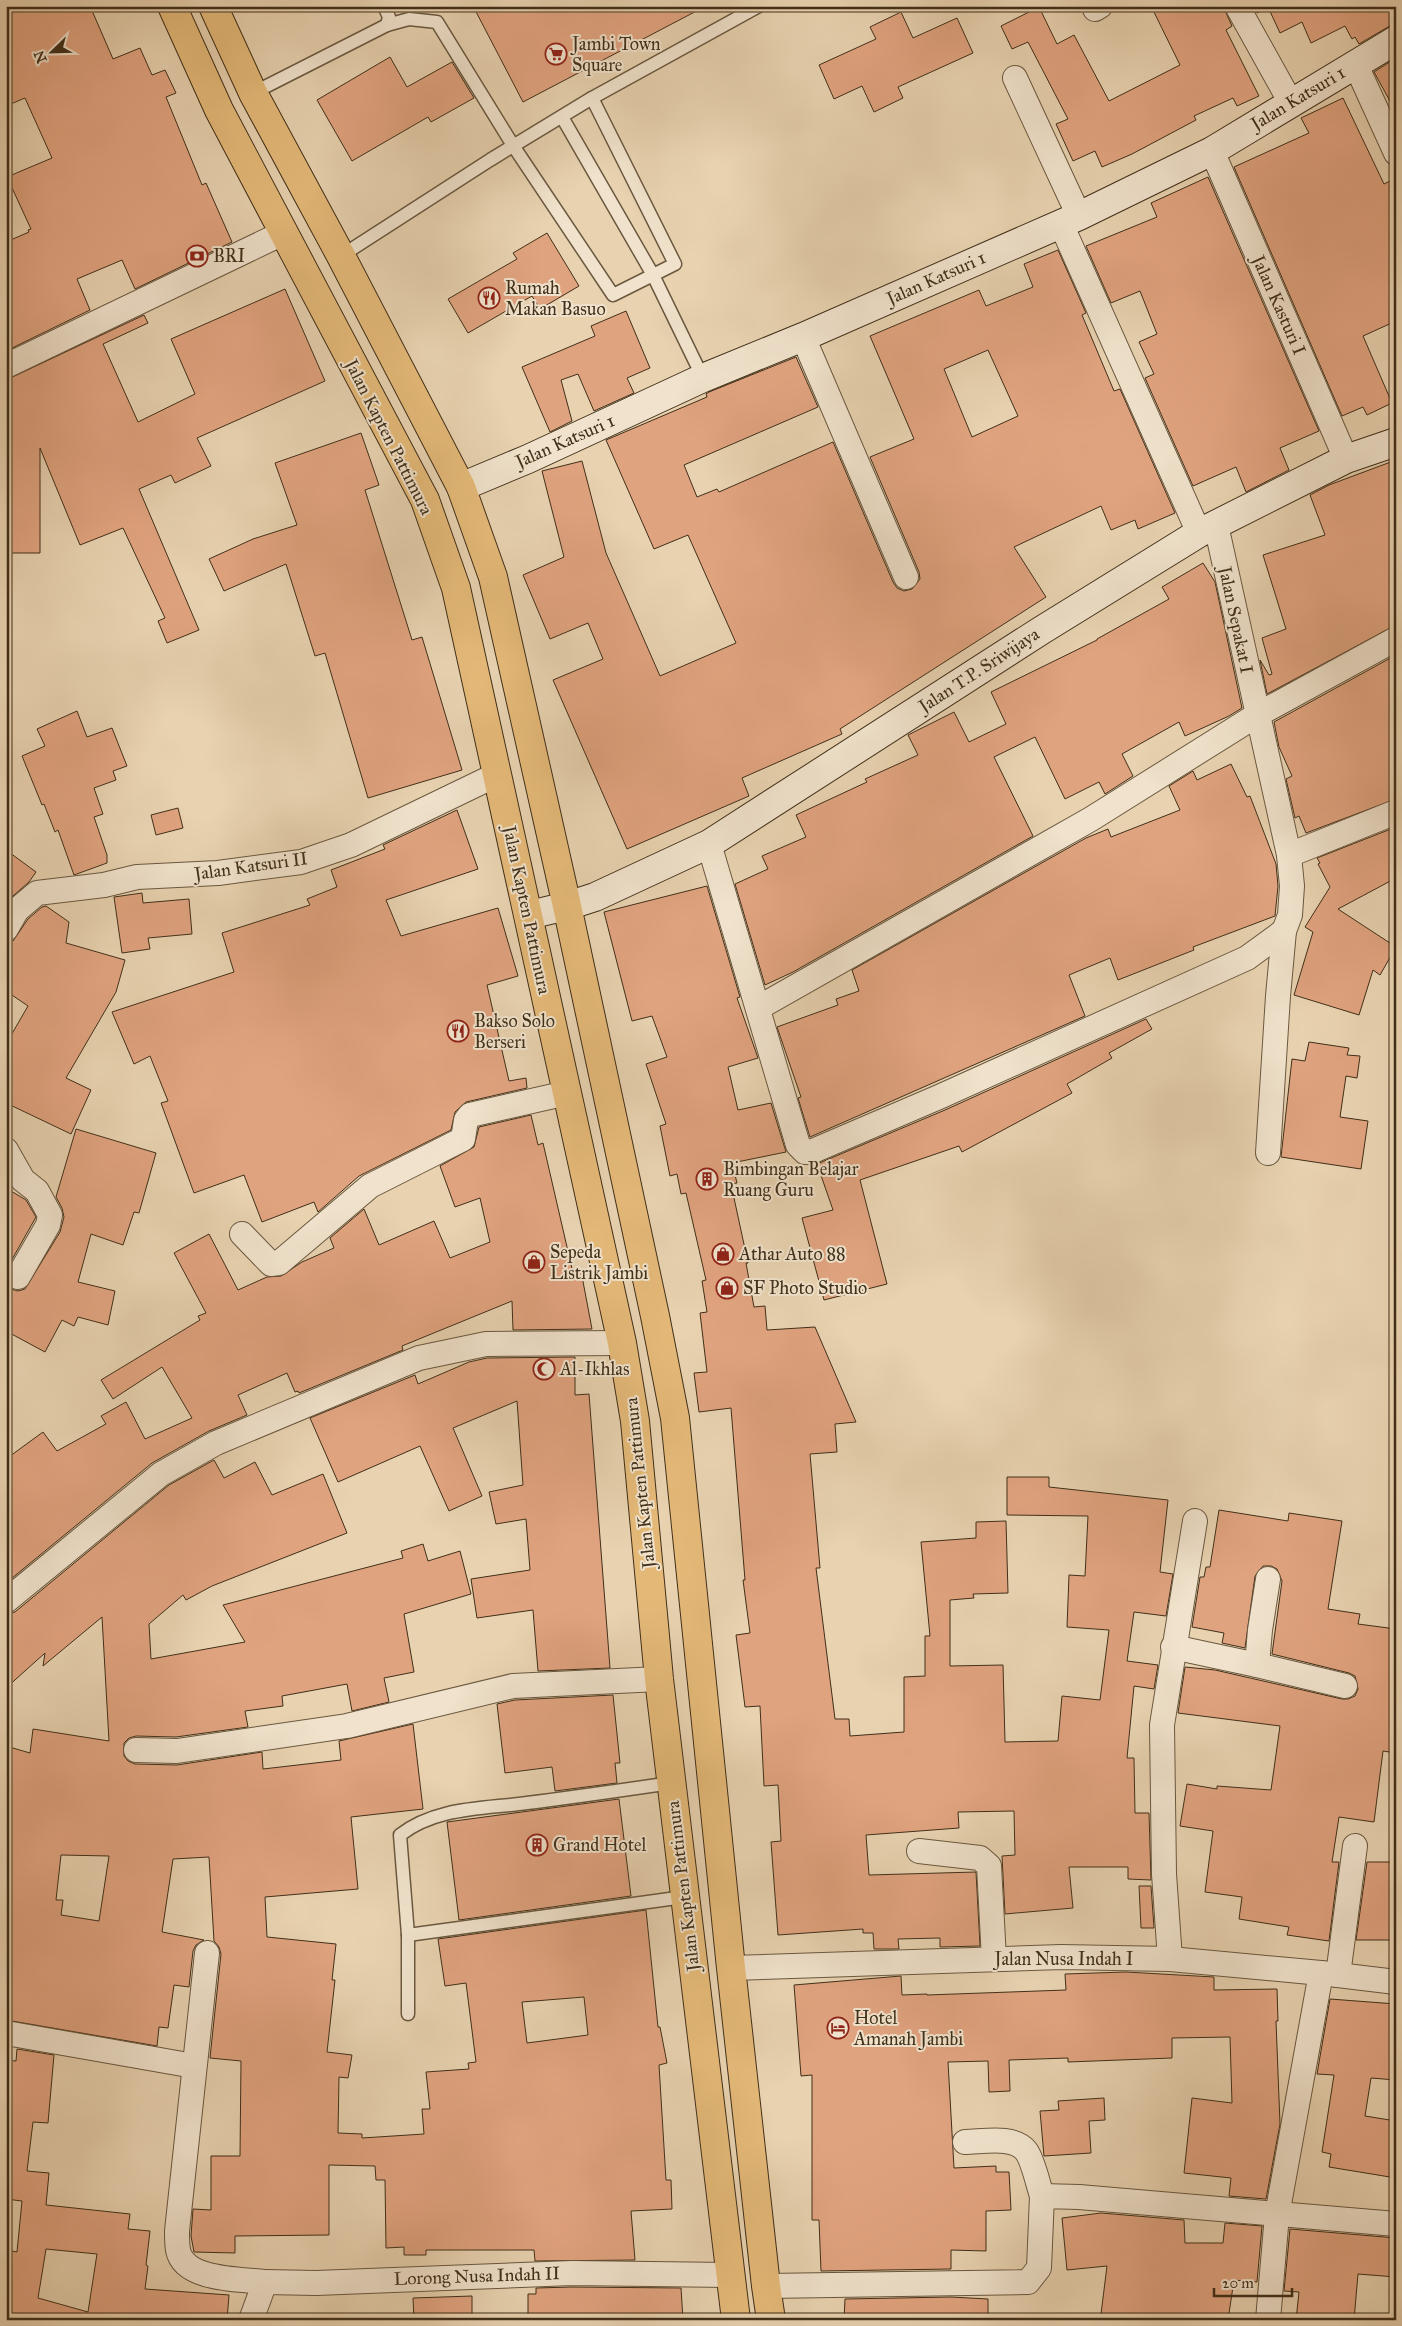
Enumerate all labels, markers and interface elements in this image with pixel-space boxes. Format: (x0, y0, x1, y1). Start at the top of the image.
north arrow (28, 28, 78, 78)
place label: Jambi Town Square (570, 33, 661, 77)
supermarket icon: Jambi Town Square (544, 42, 568, 66)
text: N (30, 48, 51, 66)
street label: Jalan Katsuri 1 (1245, 61, 1350, 137)
bank icon: BRI (185, 244, 209, 268)
place label: BRI (213, 245, 245, 267)
street label: Jalan Katsuri 1 (881, 246, 989, 311)
street label: Jalan Kasturi I (1246, 250, 1311, 359)
place label: Rumah Makan Basuo (505, 277, 606, 320)
restaurant icon: Rumah Makan Basuo (477, 286, 501, 310)
street label: Jalan Kapten Pattimura (338, 354, 438, 519)
street label: Jalan Katsuri 1 (510, 409, 618, 474)
street label: Jalan Sepakat I (1213, 562, 1258, 676)
street label: Jalan T.P. Sriwijaya (913, 623, 1044, 719)
street label: Jalan Kapten Pattimura (497, 822, 556, 997)
street label: Jalan Katsuri II (191, 847, 310, 886)
place label: Bakso Solo Berseri (474, 1010, 555, 1053)
restaurant icon: Bakso Solo Berseri (446, 1019, 470, 1043)
place label: Bimbingan Belajar Ruang Guru (723, 1158, 859, 1202)
building icon: Bimbingan Belajar Ruang Guru (695, 1167, 719, 1191)
place label: Sepeda Listrik Jambi (550, 1241, 648, 1285)
shop icon: Athar Auto 88 (711, 1242, 735, 1266)
place label: Athar Auto 88 (738, 1243, 846, 1265)
shop icon: Sepeda Listrik Jambi (522, 1250, 546, 1274)
shop icon: SF Photo Studio (715, 1276, 739, 1300)
place label: SF Photo Studio (743, 1277, 867, 1299)
mosque icon: Al-Ikhlas (532, 1357, 556, 1381)
place label: Al-Ikhlas (559, 1358, 630, 1380)
street label: Jalan Kapten Pattimura (620, 1396, 661, 1571)
street label: Jalan Kapten Pattimura (662, 1799, 706, 1974)
building icon: Grand Hotel (525, 1833, 549, 1857)
place label: Grand Hotel (553, 1834, 647, 1856)
street label: Jalan Nusa Indah I (993, 1948, 1134, 1971)
place label: Hotel Amanah Jambi (853, 2007, 963, 2051)
hotel icon: Hotel Amanah Jambi (826, 2016, 850, 2040)
street label: Lorong Nusa Indah II (393, 2262, 561, 2291)
scale bar (1214, 2266, 1292, 2298)
text: 20 m (1222, 2274, 1254, 2292)

